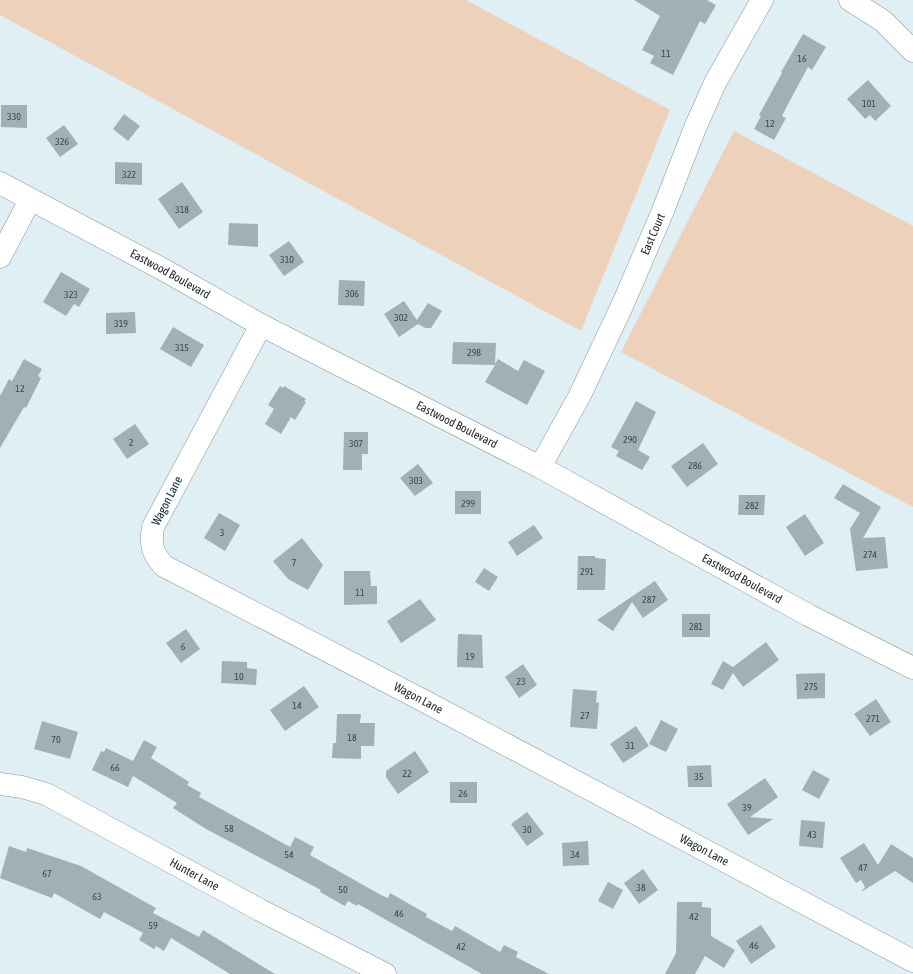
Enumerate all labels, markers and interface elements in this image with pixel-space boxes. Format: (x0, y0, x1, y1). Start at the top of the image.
house number: 11 (661, 48, 671, 59)
house number: 16 (797, 53, 807, 64)
house number: 101 (862, 98, 876, 109)
house number: 330 (7, 111, 21, 122)
house number: 12 (765, 118, 775, 129)
house number: 326 (55, 136, 69, 147)
house number: 322 (122, 169, 136, 180)
house number: 318 (175, 204, 189, 215)
street label: East Court (638, 211, 668, 257)
street label: Eastwood Boulevard (128, 246, 213, 302)
house number: 310 (280, 254, 294, 265)
house number: 306 (345, 288, 359, 299)
house number: 323 (64, 289, 78, 300)
house number: 302 (394, 312, 408, 323)
house number: 319 (114, 318, 128, 329)
house number: 315 (175, 342, 189, 353)
house number: 298 (467, 347, 481, 358)
house number: 12 (15, 383, 25, 394)
street label: Eastwood Boulevard (414, 398, 500, 451)
house number: 290 (623, 434, 637, 445)
house number: 2 (129, 437, 134, 448)
house number: 307 (349, 438, 363, 449)
house number: 286 (688, 460, 702, 471)
street label: Wagon Lane (149, 474, 185, 528)
house number: 303 (409, 475, 423, 486)
house number: 299 (461, 498, 475, 509)
house number: 282 (745, 500, 759, 511)
house number: 3 (220, 527, 225, 538)
house number: 274 (863, 549, 877, 560)
street label: Eastwood Boulevard (700, 551, 785, 606)
house number: 7 (292, 557, 297, 568)
house number: 291 (580, 566, 594, 577)
house number: 11 (355, 587, 365, 598)
house number: 287 (642, 594, 656, 605)
house number: 281 (689, 621, 703, 632)
house number: 6 (181, 641, 186, 652)
house number: 19 (465, 651, 475, 662)
house number: 10 (234, 671, 244, 682)
house number: 23 (516, 676, 526, 687)
street label: Wagon Lane (391, 679, 445, 717)
house number: 275 (804, 681, 818, 692)
house number: 14 (292, 700, 302, 711)
house number: 27 (580, 710, 590, 721)
house number: 271 (866, 713, 880, 724)
house number: 18 (347, 732, 357, 743)
house number: 70 (51, 734, 61, 745)
house number: 31 (625, 740, 635, 751)
house number: 66 (110, 762, 120, 773)
house number: 22 (402, 768, 412, 779)
house number: 35 (694, 771, 704, 782)
house number: 26 (458, 788, 468, 799)
house number: 39 (742, 802, 752, 813)
house number: 58 (224, 823, 234, 834)
house number: 30 (522, 824, 532, 835)
house number: 43 (807, 829, 817, 840)
street label: Wagon Lane (677, 831, 731, 869)
house number: 54 (284, 849, 294, 860)
house number: 34 (570, 849, 580, 860)
street label: Hunter Lane (167, 855, 222, 893)
house number: 47 (858, 862, 868, 873)
house number: 67 (42, 868, 52, 879)
house number: 38 (636, 882, 646, 893)
house number: 50 (338, 884, 348, 895)
house number: 63 (92, 891, 102, 902)
house number: 46 (394, 908, 404, 919)
house number: 42 (689, 911, 699, 922)
house number: 59 (148, 920, 158, 931)
house number: 46 (749, 940, 759, 951)
house number: 42 (456, 941, 466, 952)

